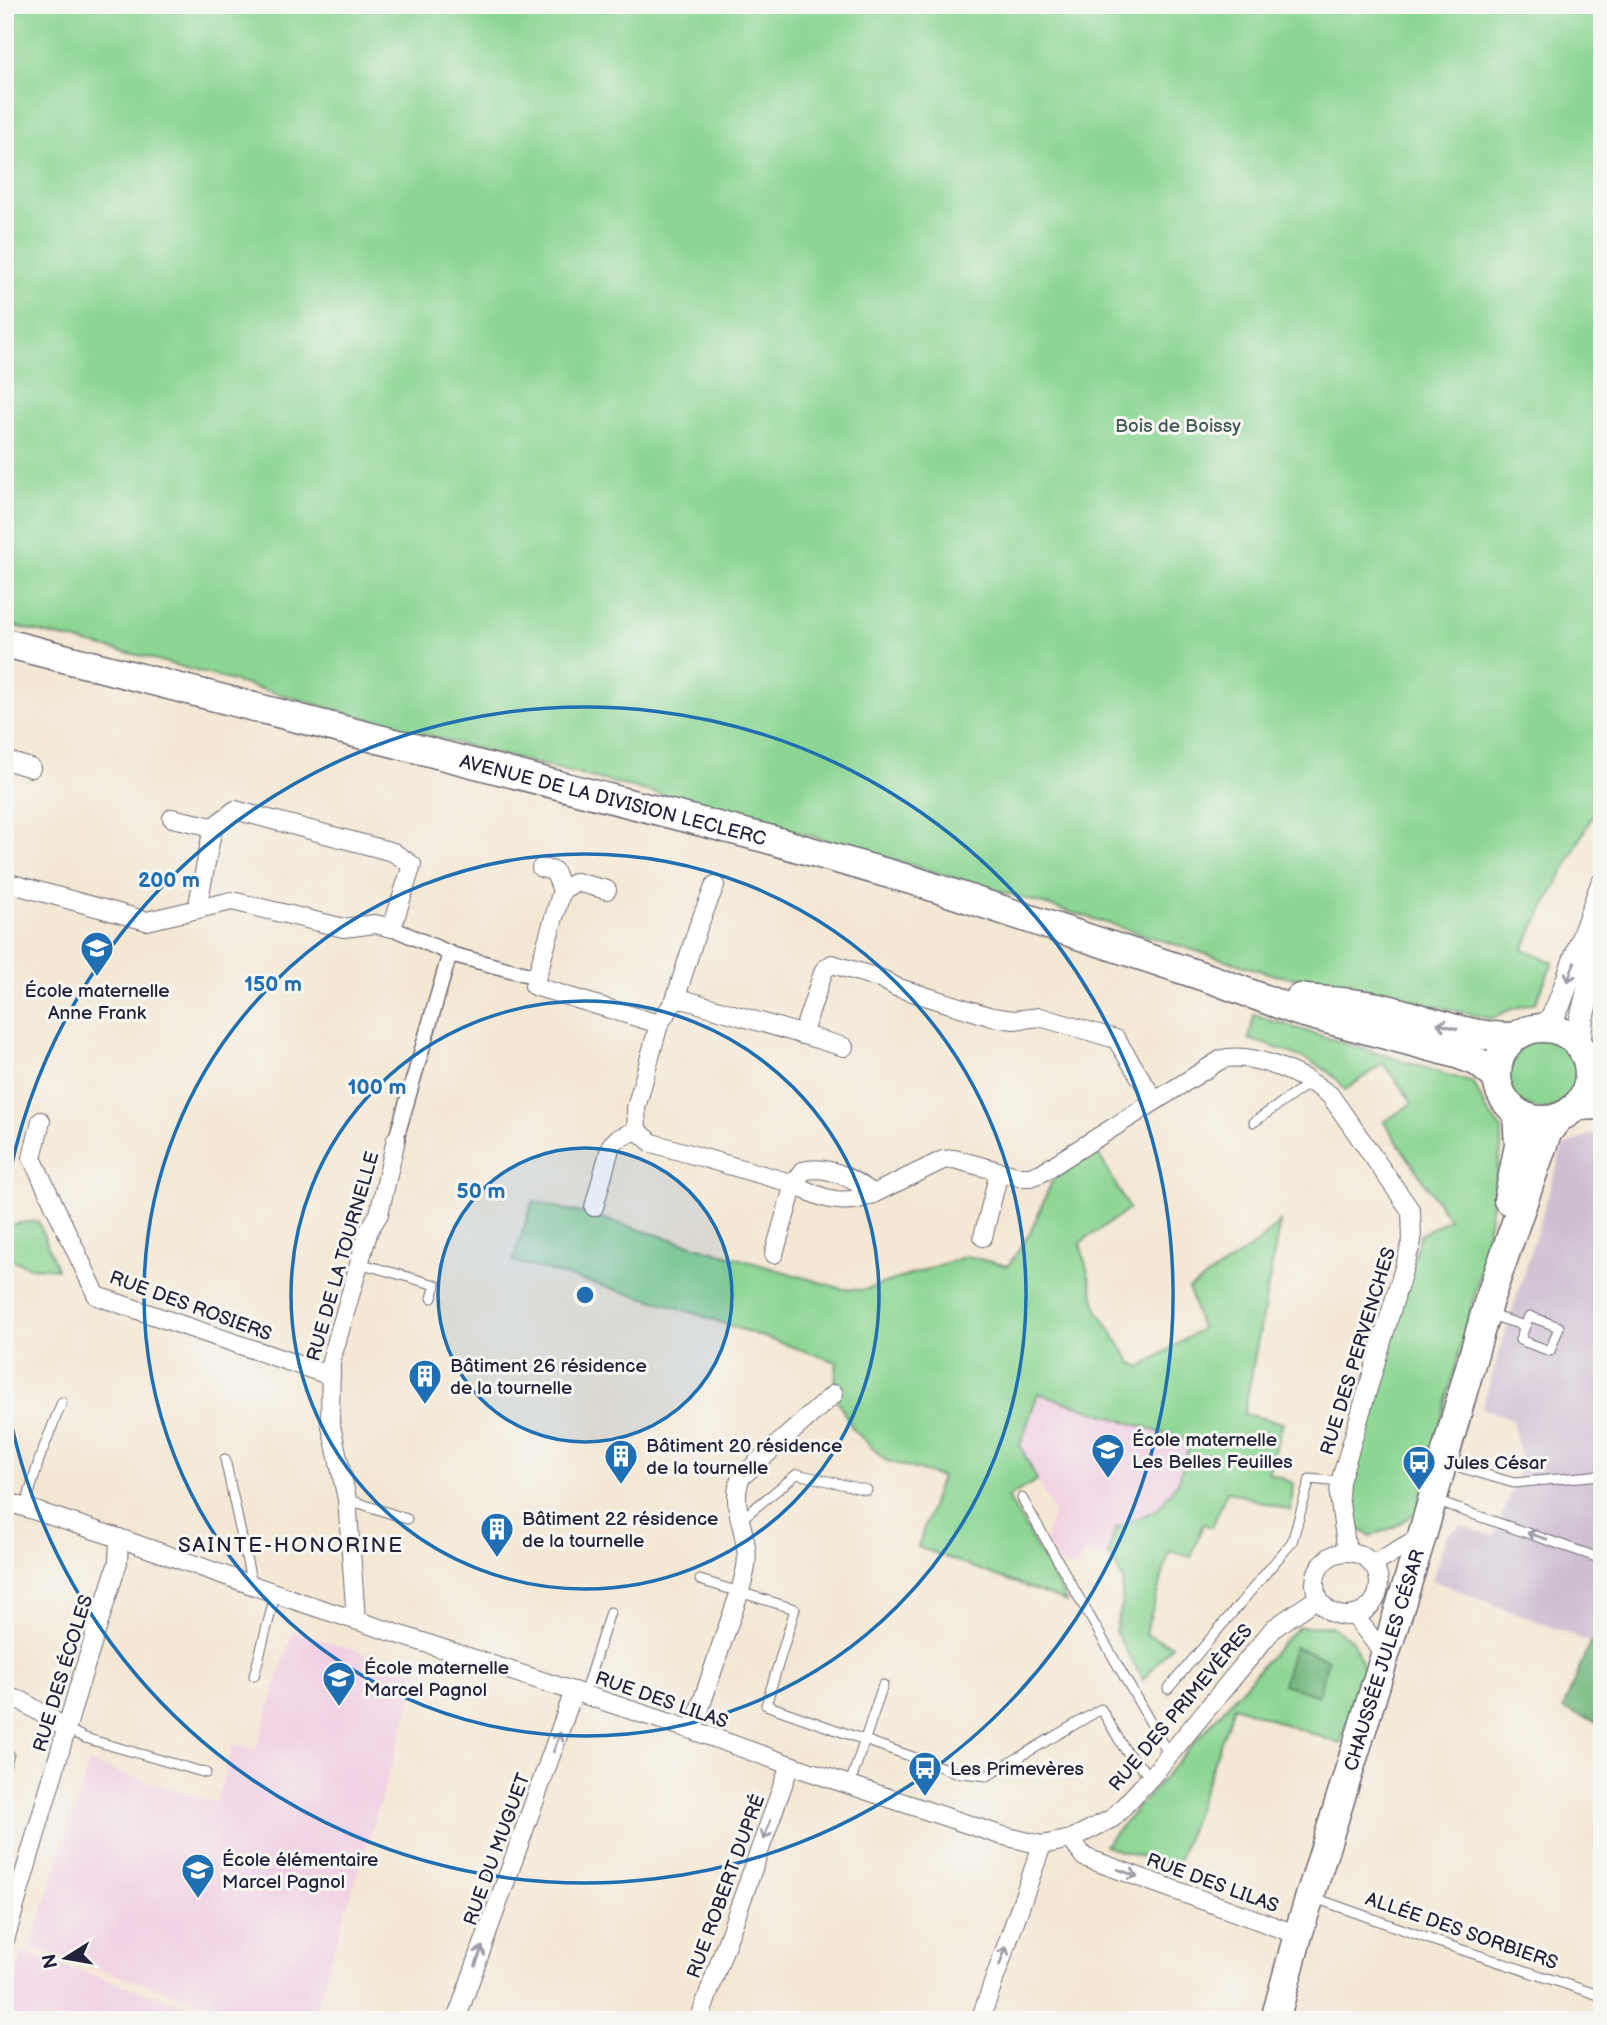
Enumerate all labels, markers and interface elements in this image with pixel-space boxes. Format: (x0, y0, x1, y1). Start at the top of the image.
park label: Bois de Boissy (1115, 415, 1241, 438)
street label: AVENUE DE LA DIVISION LECLERC (457, 750, 768, 851)
text: 200 m (138, 868, 200, 893)
school or university icon: École maternelle Anne Frank (78, 929, 116, 978)
one-way arrow (1564, 961, 1576, 983)
text: 150 m (244, 972, 302, 997)
place label: École maternelle Anne Frank (25, 979, 169, 1025)
one-way arrow (1436, 1018, 1458, 1031)
text: 100 m (348, 1075, 406, 1100)
street label: RUE DE LA TOURNELLE (302, 1149, 384, 1364)
text: 50 m (457, 1179, 505, 1204)
street label: RUE DES PERVENCHES (1316, 1245, 1401, 1458)
street label: RUE DES ROSIERS (106, 1266, 275, 1346)
centre of rings (573, 1283, 597, 1307)
place label: Bâtiment 26 résidence de la tournelle (450, 1355, 647, 1400)
building icon: Bâtiment 26 résidence de la tournelle (406, 1357, 444, 1406)
place label: École maternelle Les Belles Feuilles (1132, 1428, 1293, 1474)
school or university icon: École maternelle Les Belles Feuilles (1089, 1431, 1127, 1480)
place label: Bâtiment 20 résidence de la tournelle (646, 1435, 842, 1480)
building icon: Bâtiment 20 résidence de la tournelle (602, 1437, 640, 1486)
bus stop icon: Jules César (1400, 1443, 1438, 1492)
place label: Jules César (1444, 1452, 1547, 1475)
place label: Bâtiment 22 résidence de la tournelle (522, 1508, 718, 1553)
building icon: Bâtiment 22 résidence de la tournelle (478, 1510, 516, 1559)
one-way arrow (1527, 1529, 1549, 1541)
district label: SAINTE-HONORINE (178, 1533, 404, 1558)
street label: CHAUSSÉE JULES CÉSAR (1340, 1547, 1430, 1774)
street label: RUE DES ÉCOLES (28, 1592, 98, 1755)
street label: RUE DES PRIMEVÈRES (1104, 1619, 1258, 1796)
place label: École maternelle Marcel Pagnol (364, 1656, 509, 1702)
school or university icon: École maternelle Marcel Pagnol (320, 1659, 358, 1708)
street label: RUE DES LILAS (592, 1667, 731, 1734)
one-way arrow (552, 1731, 564, 1753)
bus stop icon: Les Primevères (906, 1749, 944, 1798)
place label: Les Primevères (950, 1758, 1084, 1781)
street label: RUE DU MUGUET (459, 1770, 536, 1929)
street label: RUE ROBERT DUPRÉ (681, 1791, 770, 1982)
one-way arrow (760, 1818, 772, 1840)
place label: École élémentaire Marcel Pagnol (222, 1848, 378, 1894)
street label: RUE DES LILAS (1143, 1849, 1282, 1918)
school or university icon: École élémentaire Marcel Pagnol (179, 1851, 217, 1900)
one-way arrow (1116, 1867, 1138, 1880)
street label: ALLÉE DES SORBIERS (1362, 1887, 1561, 1975)
north arrow (32, 1924, 102, 1994)
one-way arrow (474, 1945, 487, 1967)
one-way arrow (998, 1945, 1010, 1967)
text: N (38, 1952, 63, 1970)

